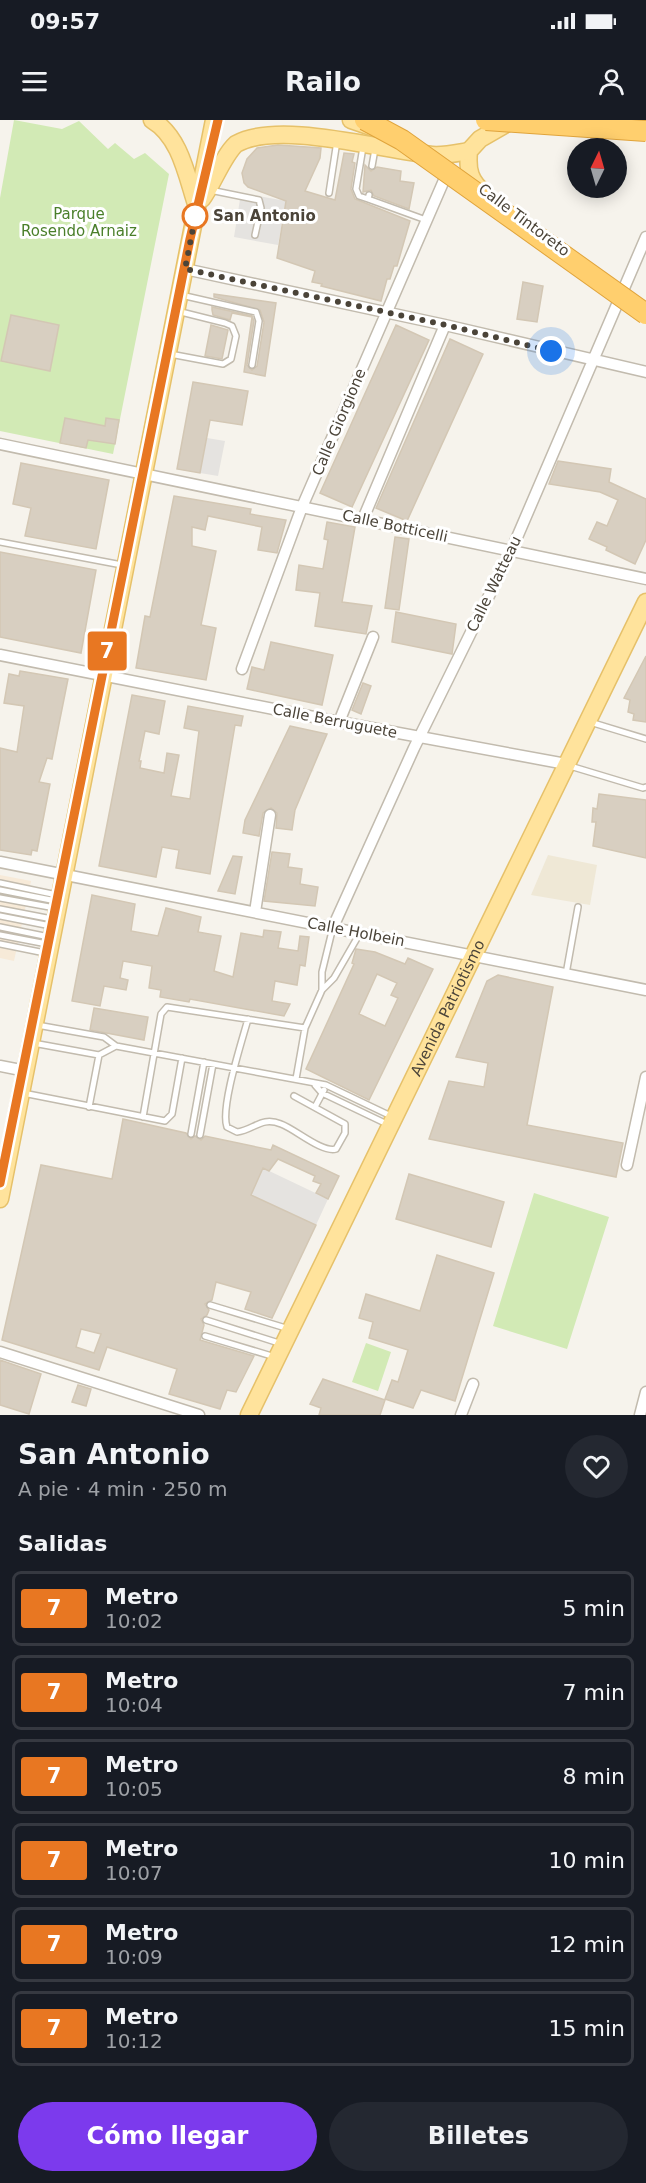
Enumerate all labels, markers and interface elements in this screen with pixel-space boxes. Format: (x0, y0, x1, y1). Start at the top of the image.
text: 09:57 (30, 9, 100, 34)
icon: menu (18, 65, 51, 98)
icon: person (595, 65, 628, 98)
text: Railo (285, 66, 361, 97)
north arrow (567, 138, 627, 198)
map controls (567, 138, 627, 198)
street label: Calle Tintoreto (475, 180, 573, 260)
marker: San Antonio (182, 203, 208, 229)
park label: Parque Rosendo Arnaiz (21, 205, 137, 240)
place label: San Antonio (213, 207, 316, 225)
your location (536, 336, 566, 366)
street label: Calle Giorgione (308, 366, 370, 478)
street label: Calle Botticelli (341, 506, 449, 546)
street label: Calle Watteau (463, 533, 525, 635)
line badge: 7 (88, 632, 126, 670)
text: 7 (100, 639, 114, 663)
street label: Calle Berruguete (271, 700, 399, 742)
street label: Calle Holbein (306, 914, 406, 950)
street label: Avenida Patriotismo (407, 937, 489, 1079)
button: heart (565, 1435, 628, 1498)
text: San Antonio (18, 1438, 210, 1471)
text: A pie · 4 min · 250 m (18, 1477, 228, 1501)
text: Salidas (18, 1531, 107, 1556)
text: Metro (105, 1584, 178, 1609)
text: 7 (47, 1596, 61, 1620)
text: 5 min (563, 1596, 625, 1621)
text: 10:02 (105, 1609, 163, 1633)
text: Metro (105, 1668, 178, 1693)
text: 7 (47, 1680, 61, 1704)
text: 7 min (563, 1680, 625, 1705)
text: 10:04 (105, 1693, 163, 1717)
text: Metro (105, 1752, 178, 1777)
text: 7 (47, 1764, 61, 1788)
text: 8 min (563, 1764, 625, 1789)
text: 10:05 (105, 1777, 163, 1801)
text: Metro (105, 1836, 178, 1861)
text: 7 (47, 1848, 61, 1872)
text: 10 min (549, 1848, 625, 1873)
text: 10:07 (105, 1861, 163, 1885)
text: Metro (105, 1920, 178, 1945)
text: 7 (47, 1932, 61, 1956)
text: 12 min (549, 1932, 625, 1957)
text: 10:09 (105, 1945, 163, 1969)
text: Metro (105, 2004, 178, 2029)
text: 7 (47, 2016, 61, 2040)
text: 15 min (549, 2016, 625, 2041)
text: 10:12 (105, 2029, 163, 2053)
button: Cómo llegar (18, 2102, 317, 2171)
button: Billetes (329, 2102, 628, 2171)

